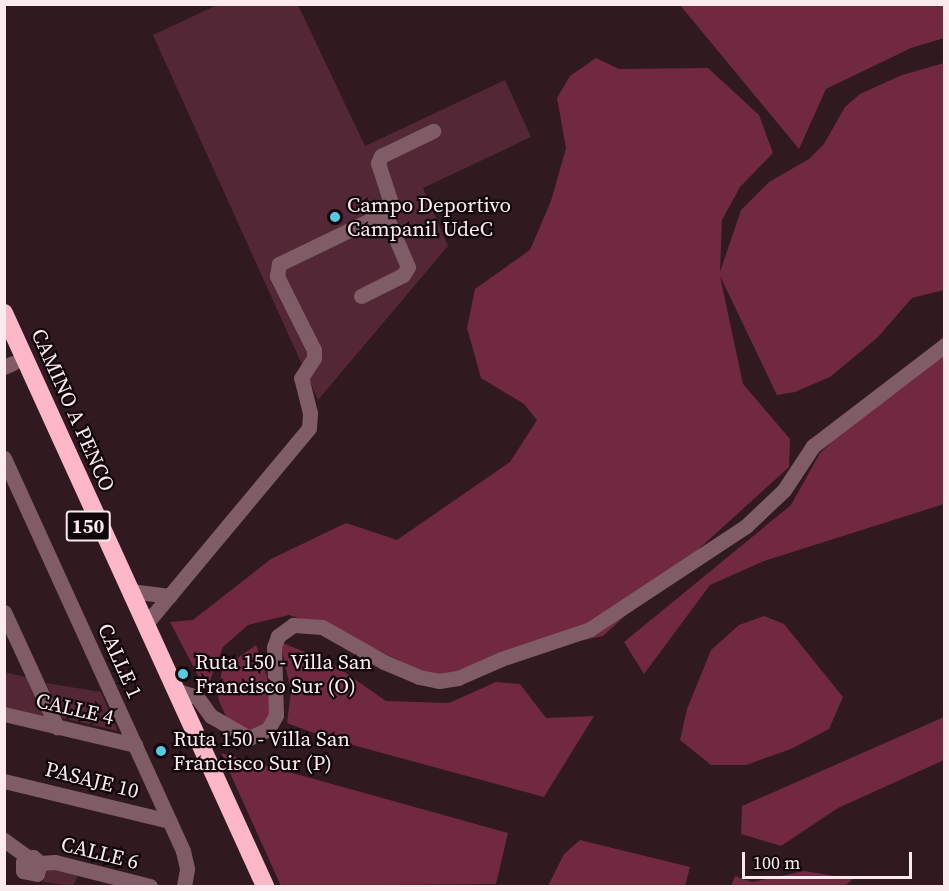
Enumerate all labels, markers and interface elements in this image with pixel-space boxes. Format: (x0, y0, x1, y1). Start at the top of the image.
place label: Campo Deportivo Campanil UdeC (347, 192, 511, 242)
marker: Campo Deportivo Campanil UdeC (328, 210, 342, 224)
street label: CAMINO A PENCO (26, 325, 120, 495)
road number: 150 (66, 509, 110, 543)
street label: CALLE 1 (92, 620, 148, 702)
place label: Ruta 150 - Villa San Francisco Sur (O) (195, 649, 373, 699)
marker: Ruta 150 - Villa San Francisco Sur (O) (176, 667, 190, 681)
street label: CALLE 4 (34, 688, 116, 730)
place label: Ruta 150 - Villa San Francisco Sur (P) (173, 726, 351, 776)
marker: Ruta 150 - Villa San Francisco Sur (P) (154, 744, 168, 758)
street label: PASAJE 10 (43, 756, 141, 804)
street label: CALLE 6 (58, 831, 142, 875)
scale bar (745, 840, 914, 878)
text: 100 m (753, 850, 800, 875)

